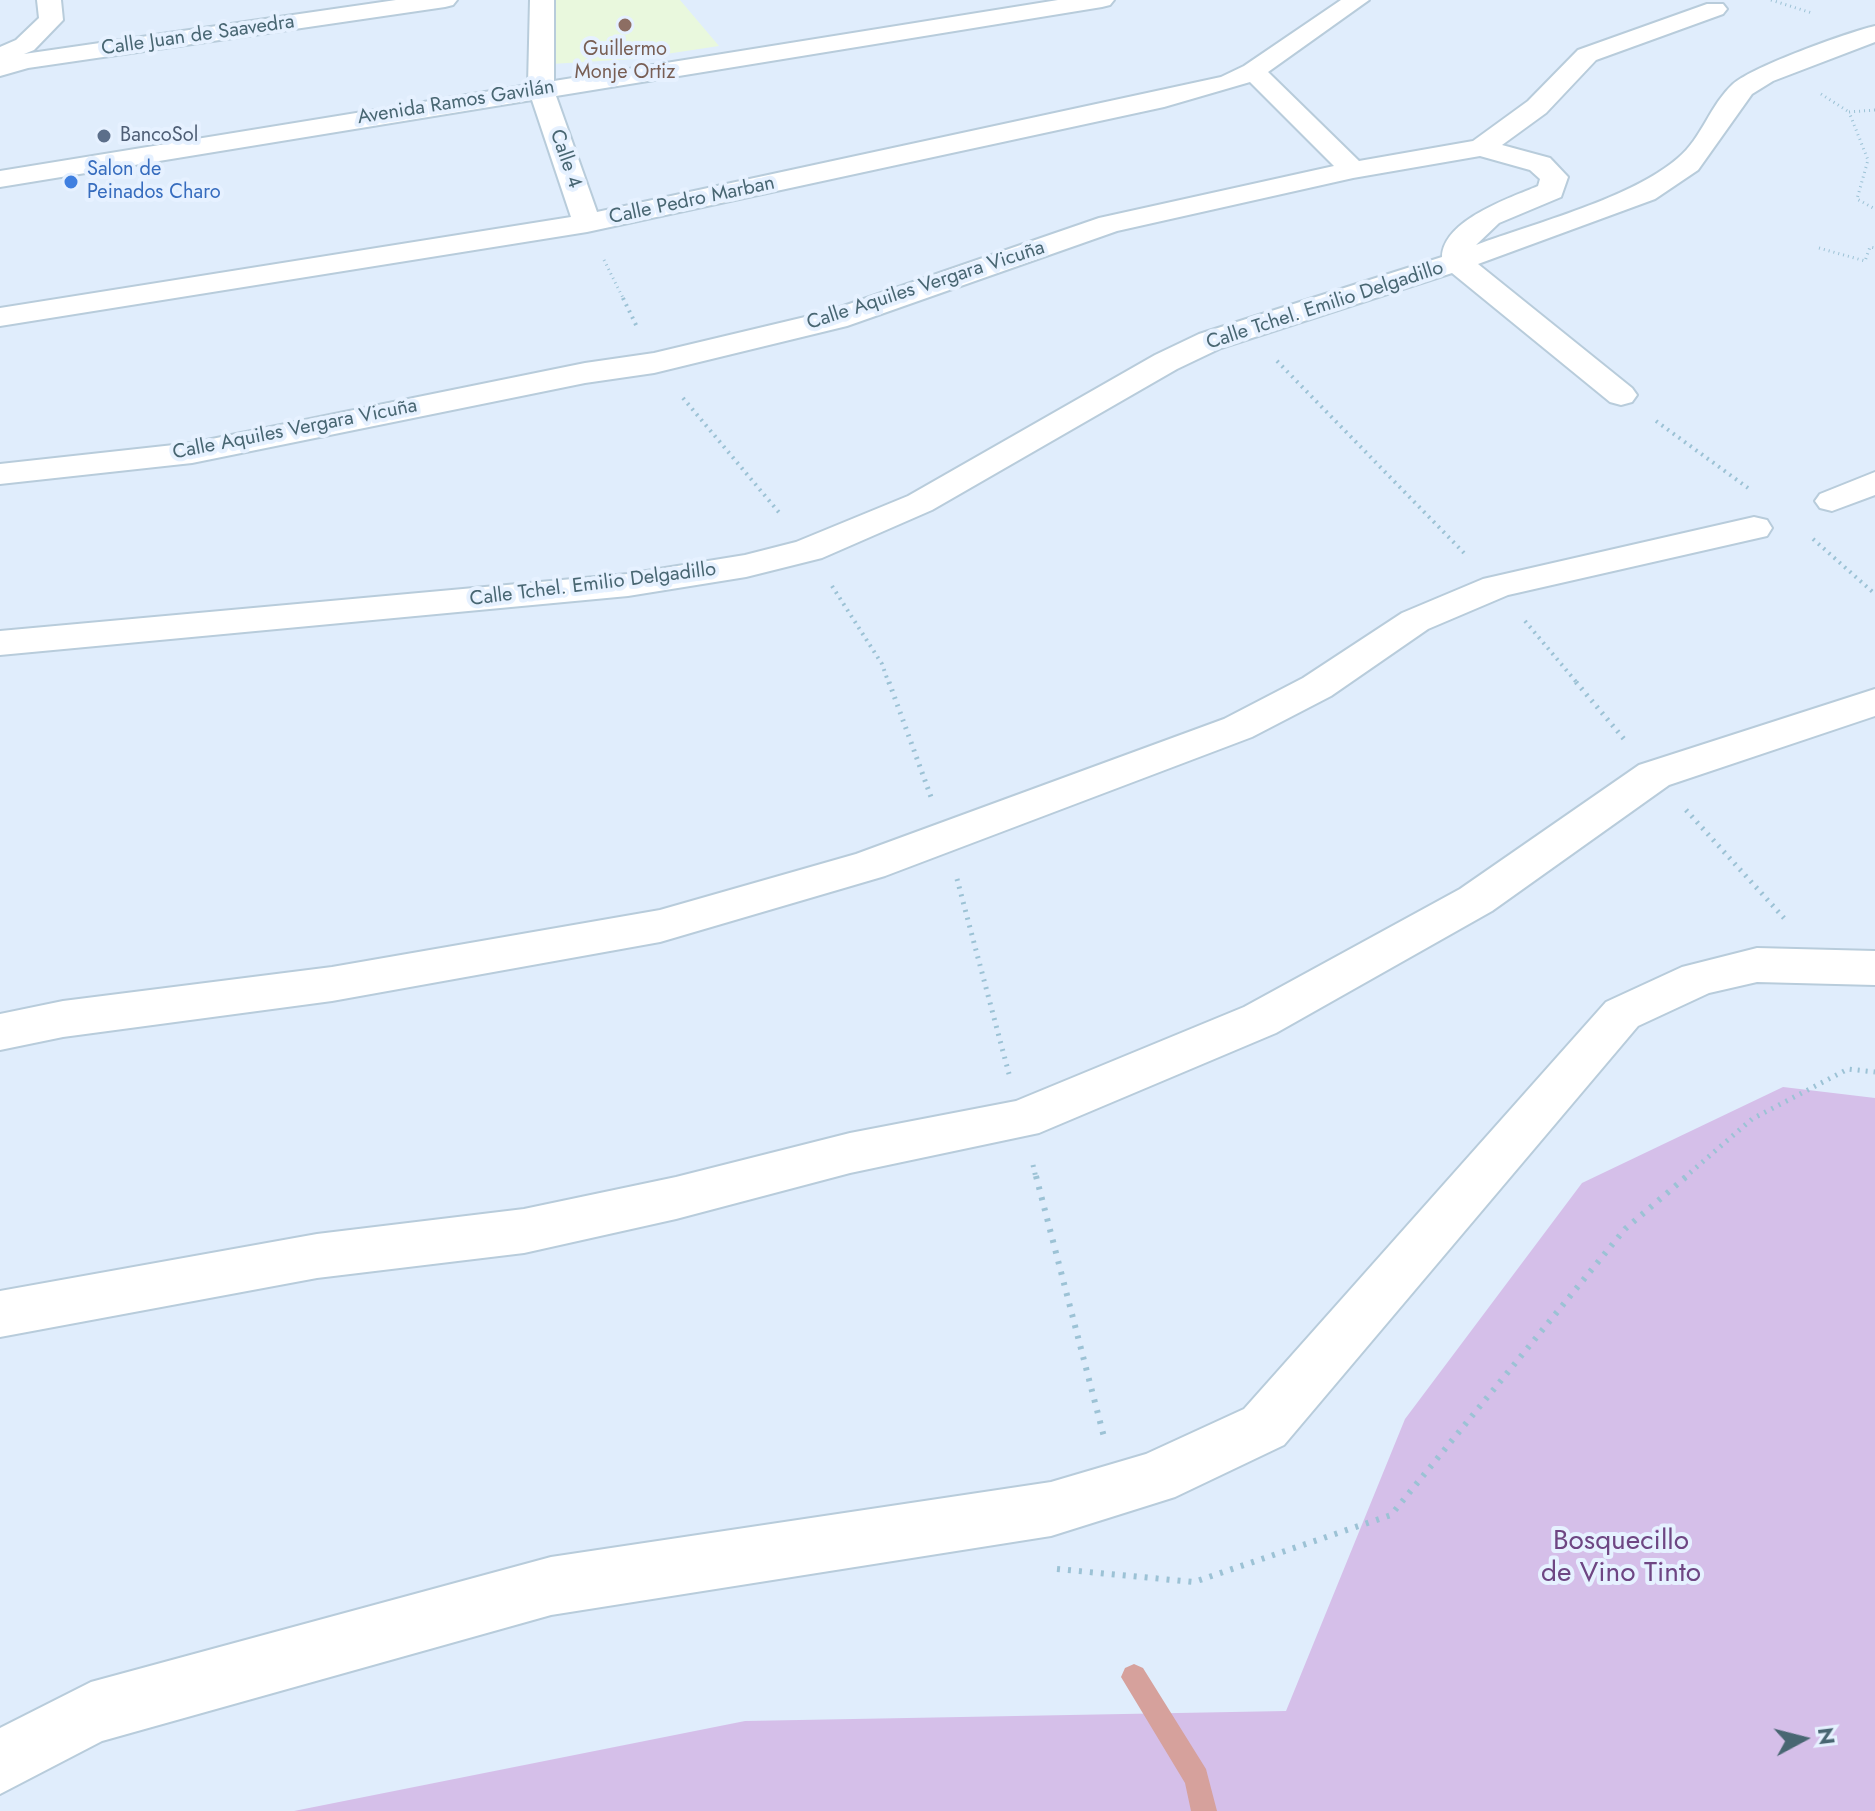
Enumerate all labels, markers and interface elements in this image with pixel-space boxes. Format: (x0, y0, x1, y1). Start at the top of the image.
street label: Calle Juan de Saavedra (100, 11, 296, 61)
marker: Guillermo Monje Ortiz (616, 16, 634, 34)
place label: Guillermo Monje Ortiz (575, 38, 675, 85)
street label: Avenida Ramos Gavilán (356, 76, 556, 130)
place label: BancoSol (120, 124, 198, 148)
marker: BancoSol (95, 127, 113, 145)
street label: Calle 4 (544, 127, 586, 191)
place label: Salon de Peinados Charo (87, 158, 221, 205)
street label: Calle Pedro Marban (607, 172, 777, 230)
marker: Salon de Peinados Charo (62, 173, 80, 191)
street label: Calle Aquiles Vergara Vicuña (804, 236, 1048, 336)
street label: Calle Tchel. Emilio Delgadillo (1203, 256, 1447, 356)
street label: Calle Aquiles Vergara Vicuña (171, 395, 419, 465)
street label: Calle Tchel. Emilio Delgadillo (469, 558, 717, 612)
park label: Bosquecillo de Vino Tinto (1541, 1525, 1701, 1591)
north arrow (1763, 1699, 1843, 1779)
text: N (1810, 1725, 1844, 1747)

